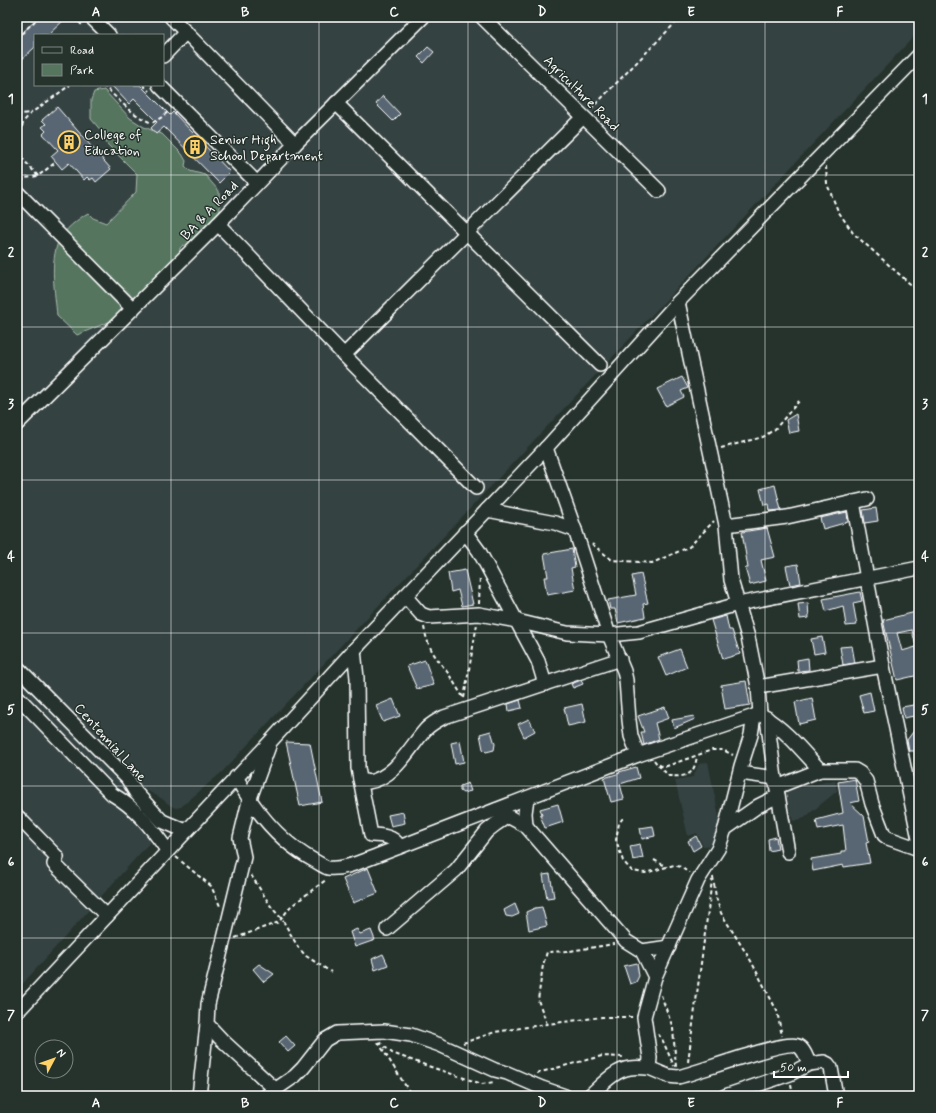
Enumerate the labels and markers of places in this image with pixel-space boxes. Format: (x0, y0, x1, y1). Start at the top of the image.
place label: College of Education (84, 126, 141, 160)
building icon: College of Education (56, 129, 82, 155)
place label: Senior High School Department (210, 131, 323, 165)
building icon: Senior High School Department (182, 134, 208, 160)

